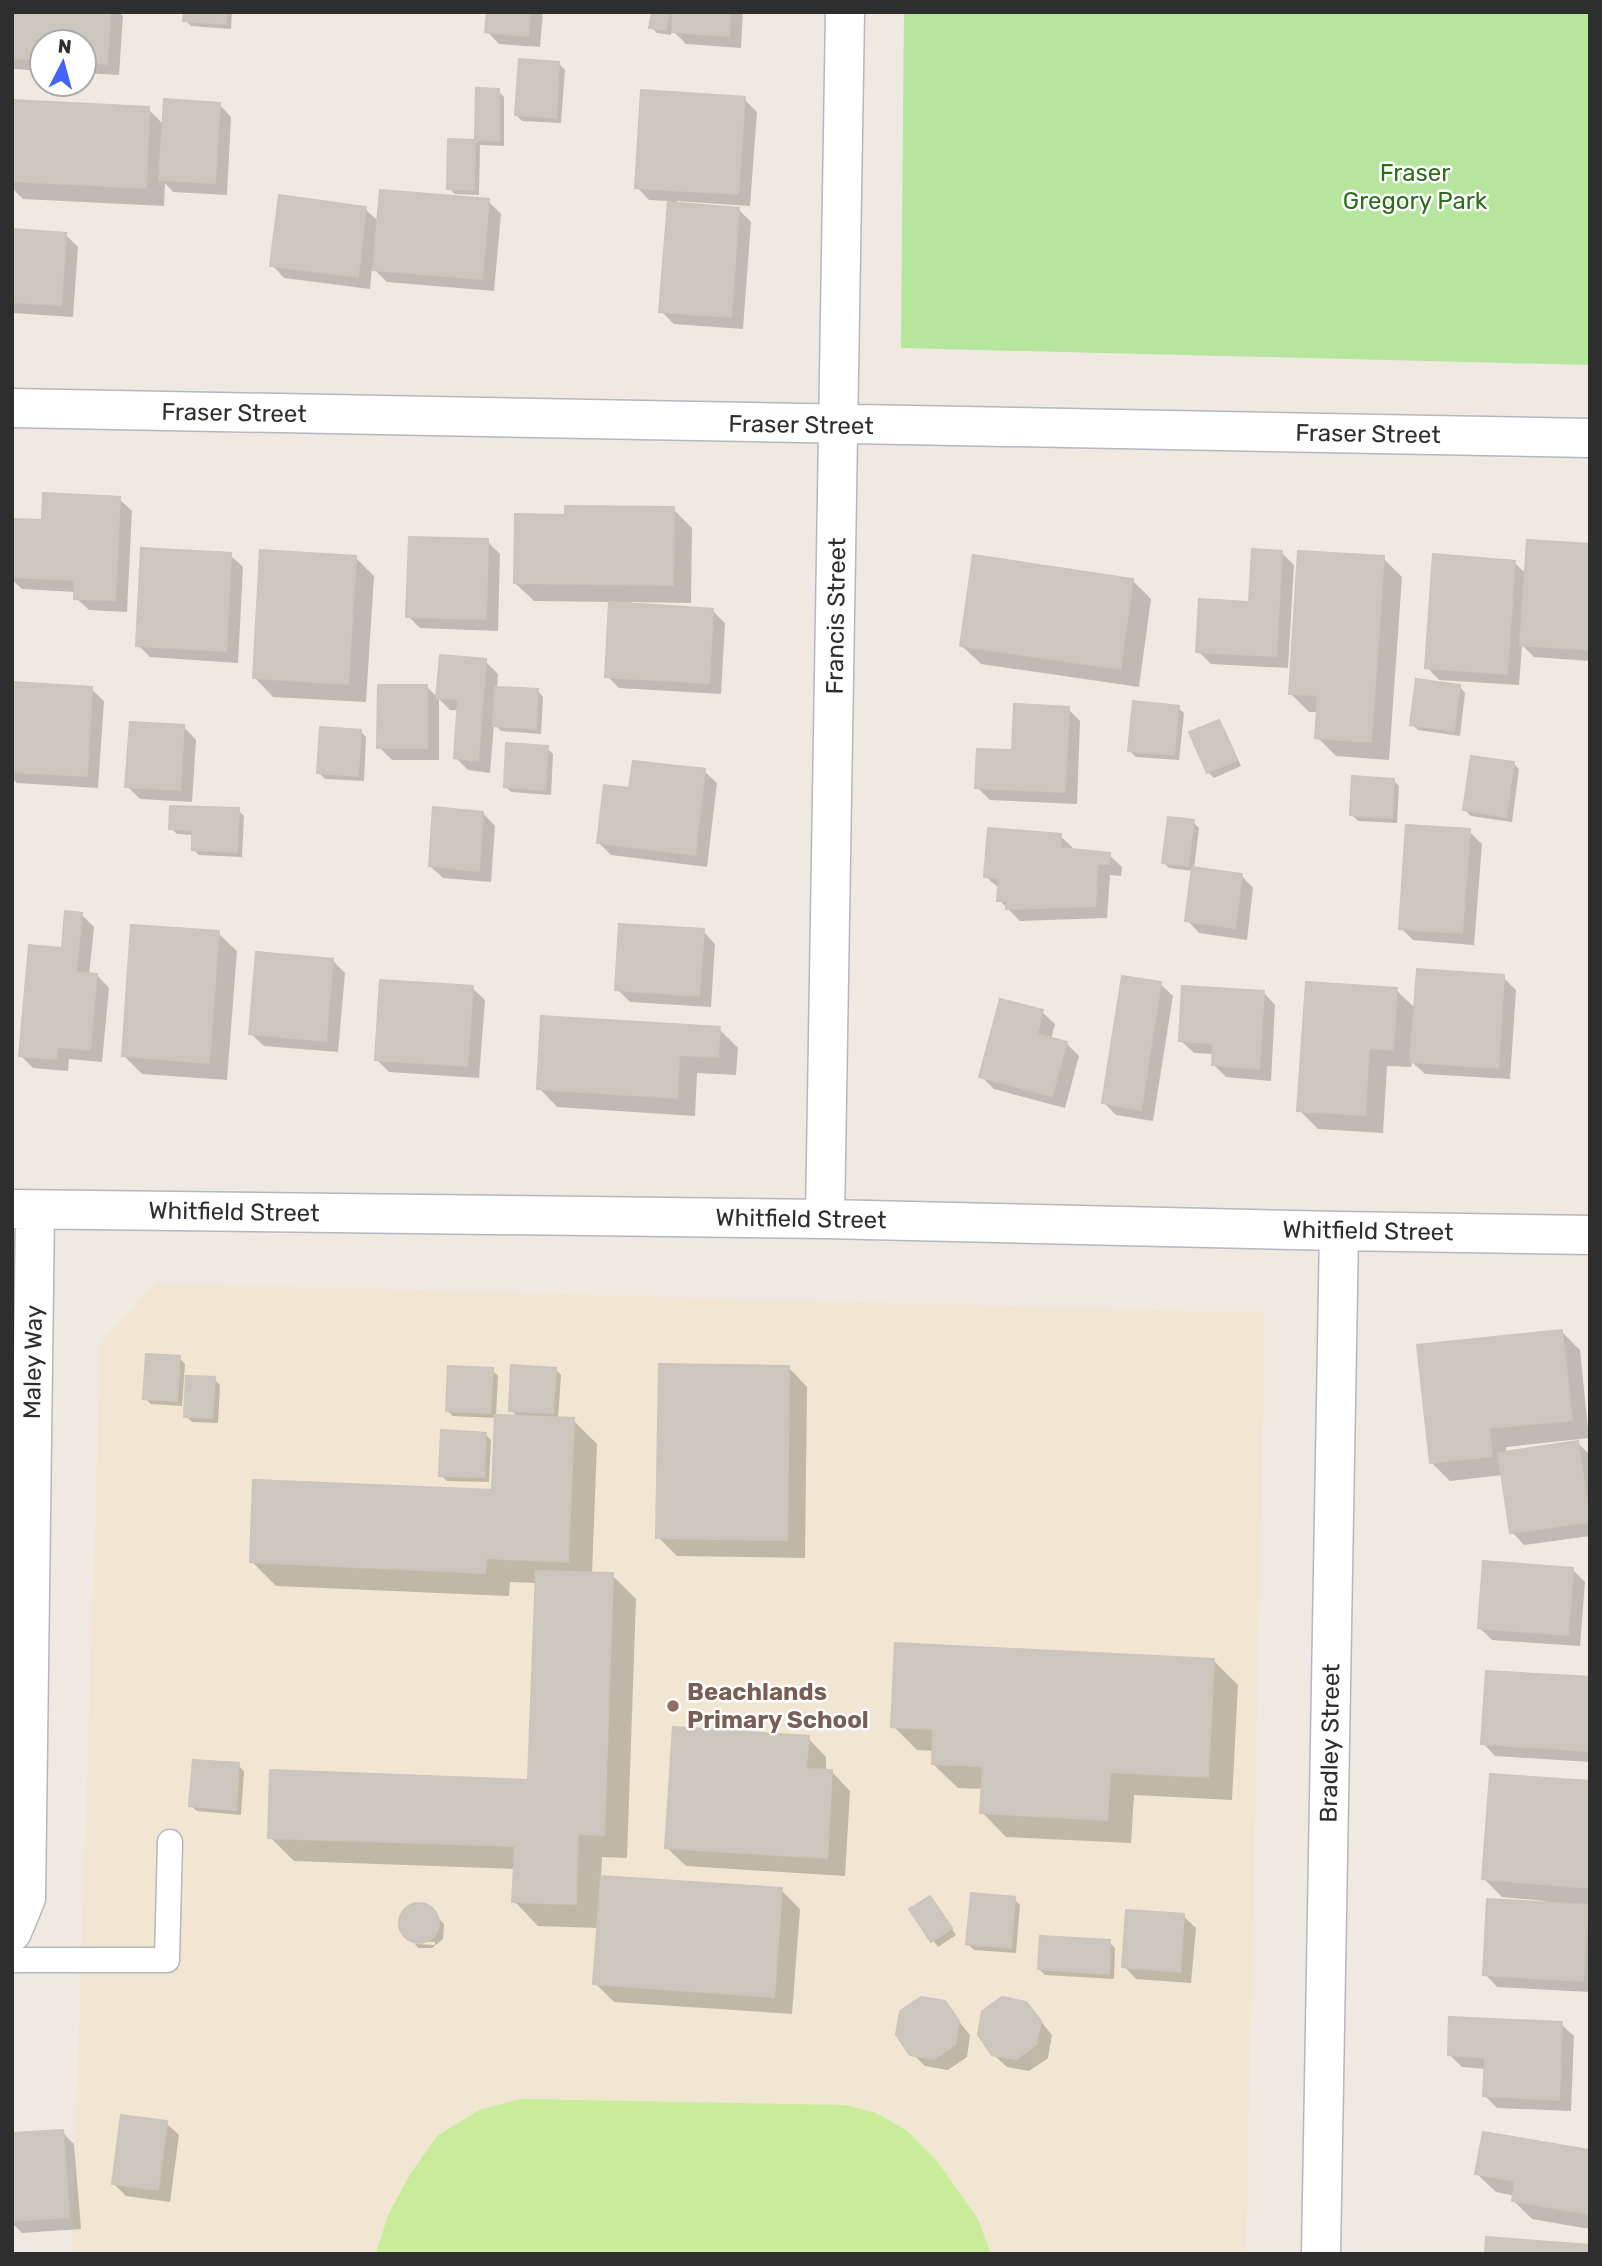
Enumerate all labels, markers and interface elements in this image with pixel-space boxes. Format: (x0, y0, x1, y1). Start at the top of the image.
north arrow (28, 28, 98, 98)
text: N (57, 34, 73, 59)
park label: Fraser Gregory Park (1343, 159, 1488, 215)
street label: Fraser Street (161, 398, 307, 428)
street label: Fraser Street (728, 410, 874, 440)
street label: Fraser Street (1295, 419, 1441, 449)
street label: Francis Street (821, 537, 851, 695)
street label: Whitfield Street (148, 1197, 320, 1227)
street label: Whitfield Street (715, 1204, 887, 1234)
street label: Whitfield Street (1282, 1216, 1454, 1246)
street label: Maley Way (18, 1305, 48, 1419)
street label: Bradley Street (1315, 1663, 1345, 1823)
place label: Beachlands Primary School (687, 1678, 869, 1734)
marker: Beachlands Primary School (665, 1698, 681, 1714)

